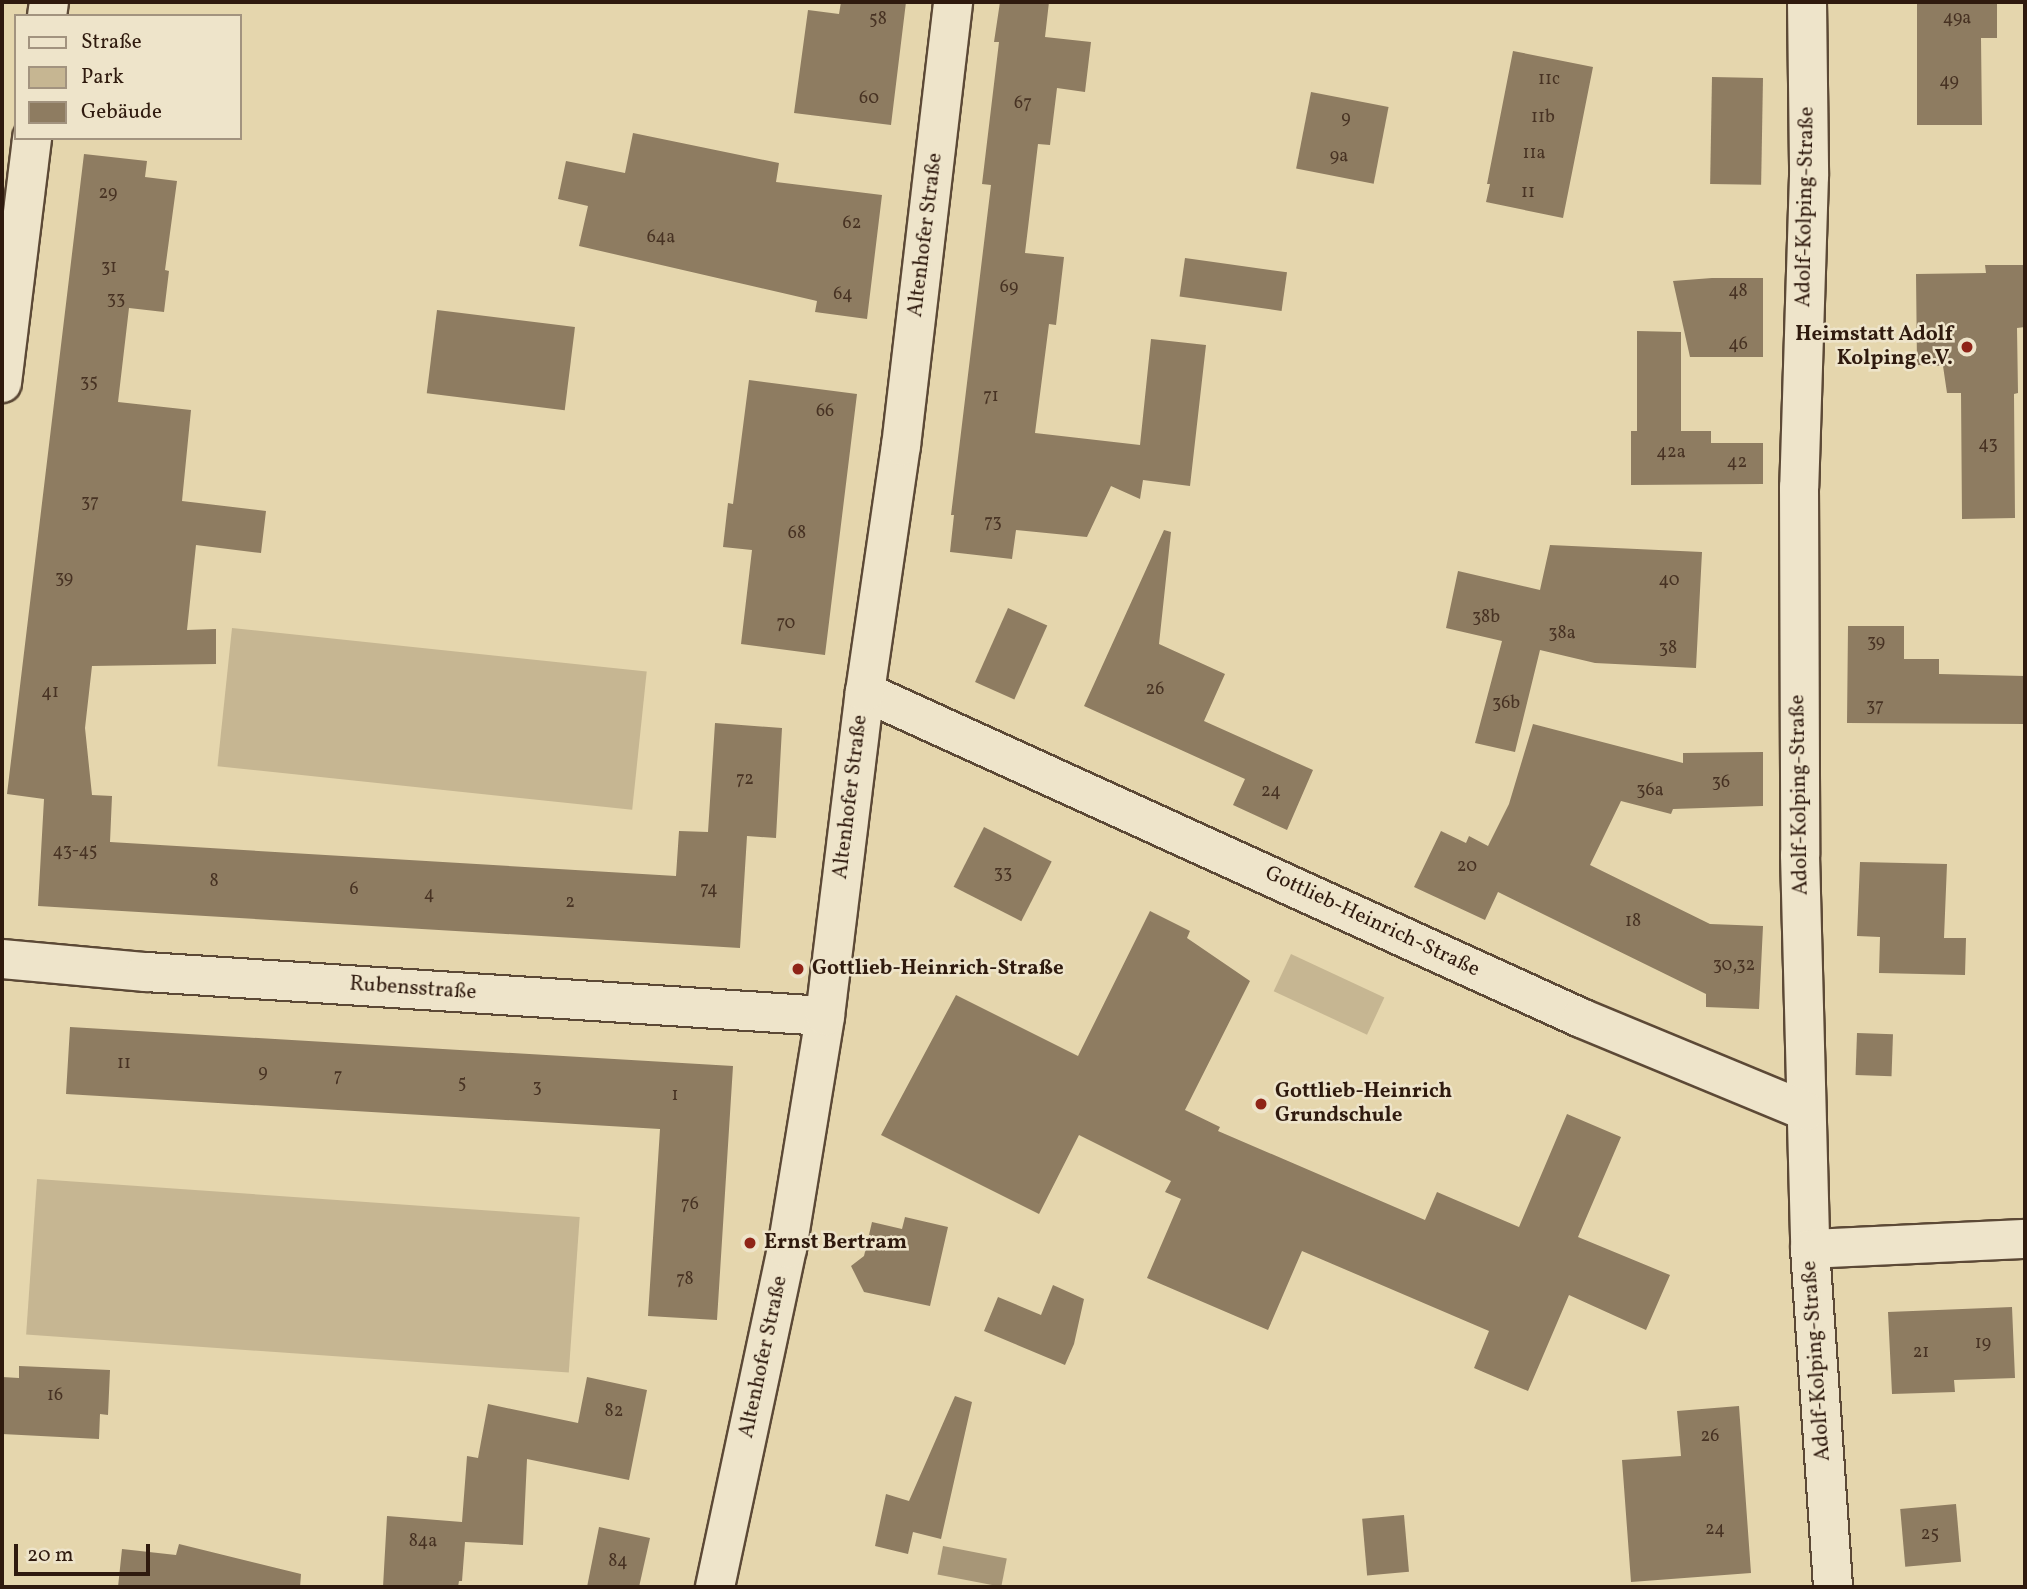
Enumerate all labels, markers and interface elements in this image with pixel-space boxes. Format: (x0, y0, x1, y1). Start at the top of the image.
house number: 49a (1943, 8, 1971, 30)
house number: 58 (869, 9, 887, 31)
legend (14, 14, 242, 140)
text: Straße (81, 28, 142, 57)
text: Park (81, 63, 124, 92)
house number: 11c (1538, 69, 1560, 91)
house number: 49 (1939, 71, 1959, 93)
house number: 60 (859, 88, 879, 110)
house number: 67 (1014, 93, 1032, 115)
text: Gebäude (81, 98, 162, 127)
street label: Adolf-Kolping-Straße (1792, 106, 1820, 308)
house number: 11b (1531, 107, 1555, 129)
house number: 9 (1341, 108, 1351, 130)
house number: 11a (1523, 143, 1545, 165)
house number: 9a (1330, 146, 1348, 168)
street label: Altenhofer Straße (903, 151, 949, 319)
house number: 11 (1521, 182, 1535, 204)
house number: 29 (99, 183, 117, 205)
house number: 62 (843, 213, 861, 235)
house number: 64a (647, 227, 675, 249)
house number: 31 (101, 257, 117, 279)
house number: 69 (1000, 277, 1018, 299)
house number: 48 (1728, 281, 1748, 303)
house number: 64 (833, 284, 853, 306)
house number: 33 (107, 289, 125, 311)
place label: Heimstatt Adolf Kolping e.V. (1795, 322, 1953, 372)
house number: 46 (1728, 334, 1748, 356)
marker: Heimstatt Adolf Kolping e.V. (1959, 339, 1975, 355)
house number: 35 (80, 372, 98, 394)
house number: 71 (983, 386, 999, 408)
house number: 66 (816, 401, 834, 423)
house number: 43 (1978, 434, 1998, 456)
house number: 42a (1656, 442, 1686, 464)
house number: 42 (1727, 452, 1747, 474)
house number: 37 (81, 492, 99, 514)
house number: 73 (984, 512, 1002, 534)
house number: 68 (788, 523, 806, 545)
house number: 39 (55, 568, 73, 590)
house number: 40 (1658, 570, 1680, 592)
house number: 38b (1472, 607, 1500, 629)
house number: 70 (777, 613, 795, 635)
house number: 38a (1548, 623, 1576, 645)
house number: 39 (1867, 632, 1885, 654)
house number: 38 (1659, 638, 1677, 660)
house number: 26 (1146, 679, 1164, 701)
house number: 41 (41, 682, 59, 704)
house number: 36b (1492, 693, 1520, 715)
street label: Adolf-Kolping-Straße (1786, 694, 1814, 896)
house number: 37 (1866, 696, 1884, 718)
street label: Altenhofer Straße (828, 713, 874, 881)
house number: 72 (736, 769, 754, 791)
house number: 36 (1712, 772, 1730, 794)
house number: 36a (1636, 780, 1664, 802)
house number: 24 (1261, 781, 1281, 803)
house number: 43-45 (53, 841, 97, 863)
house number: 20 (1457, 856, 1477, 878)
street label: Gottlieb-Heinrich-Straße (1261, 861, 1483, 983)
house number: 33 (994, 863, 1012, 885)
house number: 8 (209, 871, 219, 893)
house number: 6 (349, 879, 359, 901)
house number: 74 (700, 879, 718, 901)
house number: 4 (424, 884, 434, 906)
house number: 2 (565, 892, 575, 914)
house number: 18 (1625, 911, 1641, 933)
house number: 30,32 (1713, 955, 1755, 977)
place label: Gottlieb-Heinrich-Straße (812, 956, 1064, 982)
marker: Gottlieb-Heinrich-Straße (790, 961, 806, 977)
street label: Rubensstraße (349, 972, 477, 1006)
house number: 11 (117, 1053, 131, 1075)
house number: 9 (258, 1062, 268, 1084)
house number: 7 (334, 1066, 342, 1088)
house number: 5 (458, 1073, 466, 1095)
house number: 3 (532, 1077, 542, 1099)
place label: Gottlieb-Heinrich Grundschule (1275, 1079, 1452, 1129)
house number: 1 (672, 1085, 678, 1107)
marker: Gottlieb-Heinrich Grundschule (1253, 1096, 1269, 1112)
house number: 76 (681, 1194, 699, 1216)
place label: Ernst Bertram (764, 1230, 907, 1256)
marker: Ernst Bertram (742, 1235, 758, 1251)
street label: Adolf-Kolping-Straße (1797, 1260, 1837, 1462)
house number: 78 (676, 1269, 694, 1291)
street label: Altenhofer Straße (734, 1274, 794, 1440)
house number: 19 (1975, 1333, 1991, 1355)
house number: 21 (1913, 1342, 1929, 1364)
house number: 16 (47, 1385, 63, 1407)
house number: 82 (605, 1401, 623, 1423)
house number: 26 (1701, 1426, 1719, 1448)
house number: 24 (1705, 1519, 1725, 1541)
house number: 25 (1921, 1524, 1939, 1546)
scale bar (18, 1530, 154, 1574)
house number: 84a (409, 1531, 437, 1553)
text: 20 m (27, 1541, 73, 1570)
house number: 84 (608, 1551, 628, 1573)

